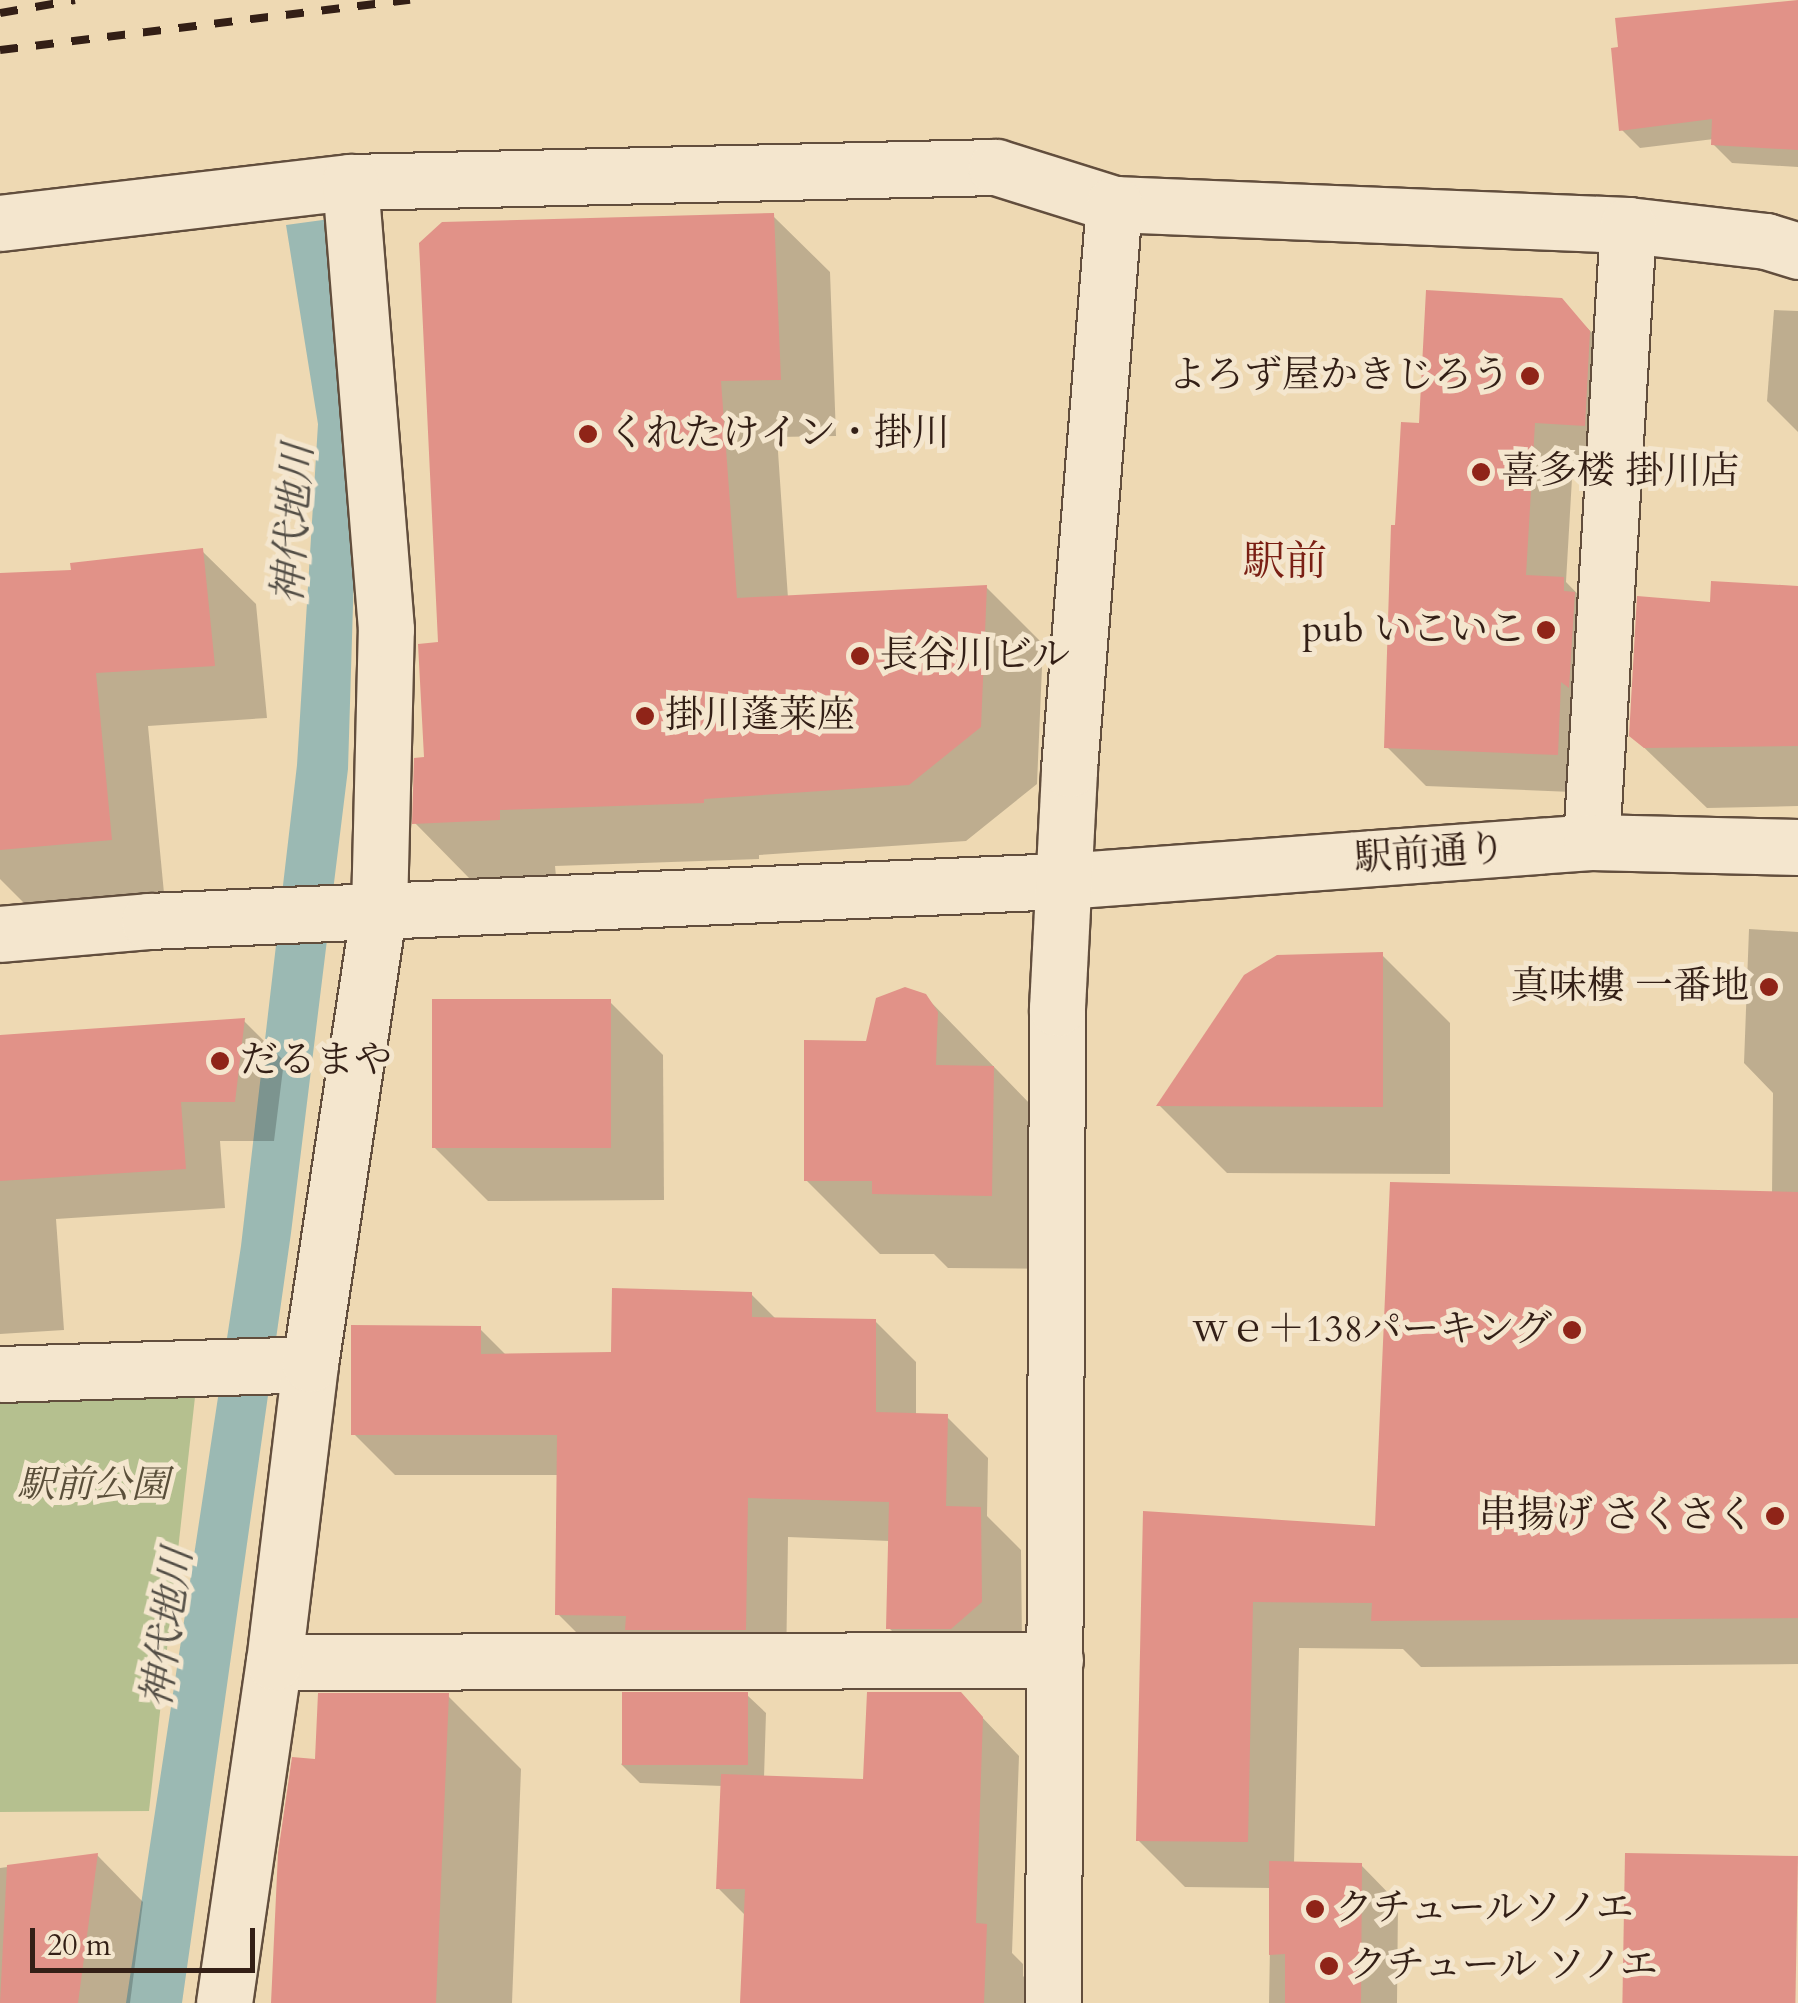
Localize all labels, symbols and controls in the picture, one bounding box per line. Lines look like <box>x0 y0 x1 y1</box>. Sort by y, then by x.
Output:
place label: よろず屋かきじろう <box>1168 353 1510 399</box>
marker: よろず屋かきじろう <box>1519 365 1541 387</box>
place label: くれたけイン・掛川 <box>608 411 950 457</box>
marker: くれたけイン・掛川 <box>577 423 599 445</box>
water label: 神代地川 <box>264 443 324 605</box>
place label: 喜多楼 掛川店 <box>1501 449 1739 495</box>
marker: 喜多楼 掛川店 <box>1470 461 1492 483</box>
district label: 駅前 <box>1243 537 1327 587</box>
place label: pub いこいこ <box>1302 607 1526 653</box>
marker: pub いこいこ <box>1535 619 1557 641</box>
place label: 長谷川ビル <box>880 633 1070 679</box>
marker: 長谷川ビル <box>849 645 871 667</box>
place label: 掛川蓬莱座 <box>665 693 855 739</box>
marker: 掛川蓬莱座 <box>634 705 656 727</box>
street label: 駅前通り <box>1353 826 1507 882</box>
place label: 真味樓 一番地 <box>1511 964 1749 1010</box>
marker: 真味樓 一番地 <box>1758 976 1780 998</box>
place label: だるまや <box>240 1038 392 1084</box>
marker: だるまや <box>209 1050 231 1072</box>
place label: ｗｅ＋138パーキング <box>1190 1307 1552 1353</box>
marker: ｗｅ＋138パーキング <box>1561 1319 1583 1341</box>
park label: 駅前公園 <box>17 1463 169 1509</box>
place label: 串揚げ さくさく <box>1479 1493 1755 1539</box>
marker: 串揚げ さくさく <box>1764 1505 1786 1527</box>
water label: 神代地川 <box>133 1545 203 1711</box>
place label: クチュールソノエ <box>1335 1886 1639 1932</box>
marker: クチュールソノエ <box>1304 1898 1326 1920</box>
scale bar <box>35 1908 260 1970</box>
text: 20 m <box>47 1925 111 1966</box>
place label: クチュール ソノエ <box>1349 1943 1663 1989</box>
marker: クチュール ソノエ <box>1318 1955 1340 1977</box>

